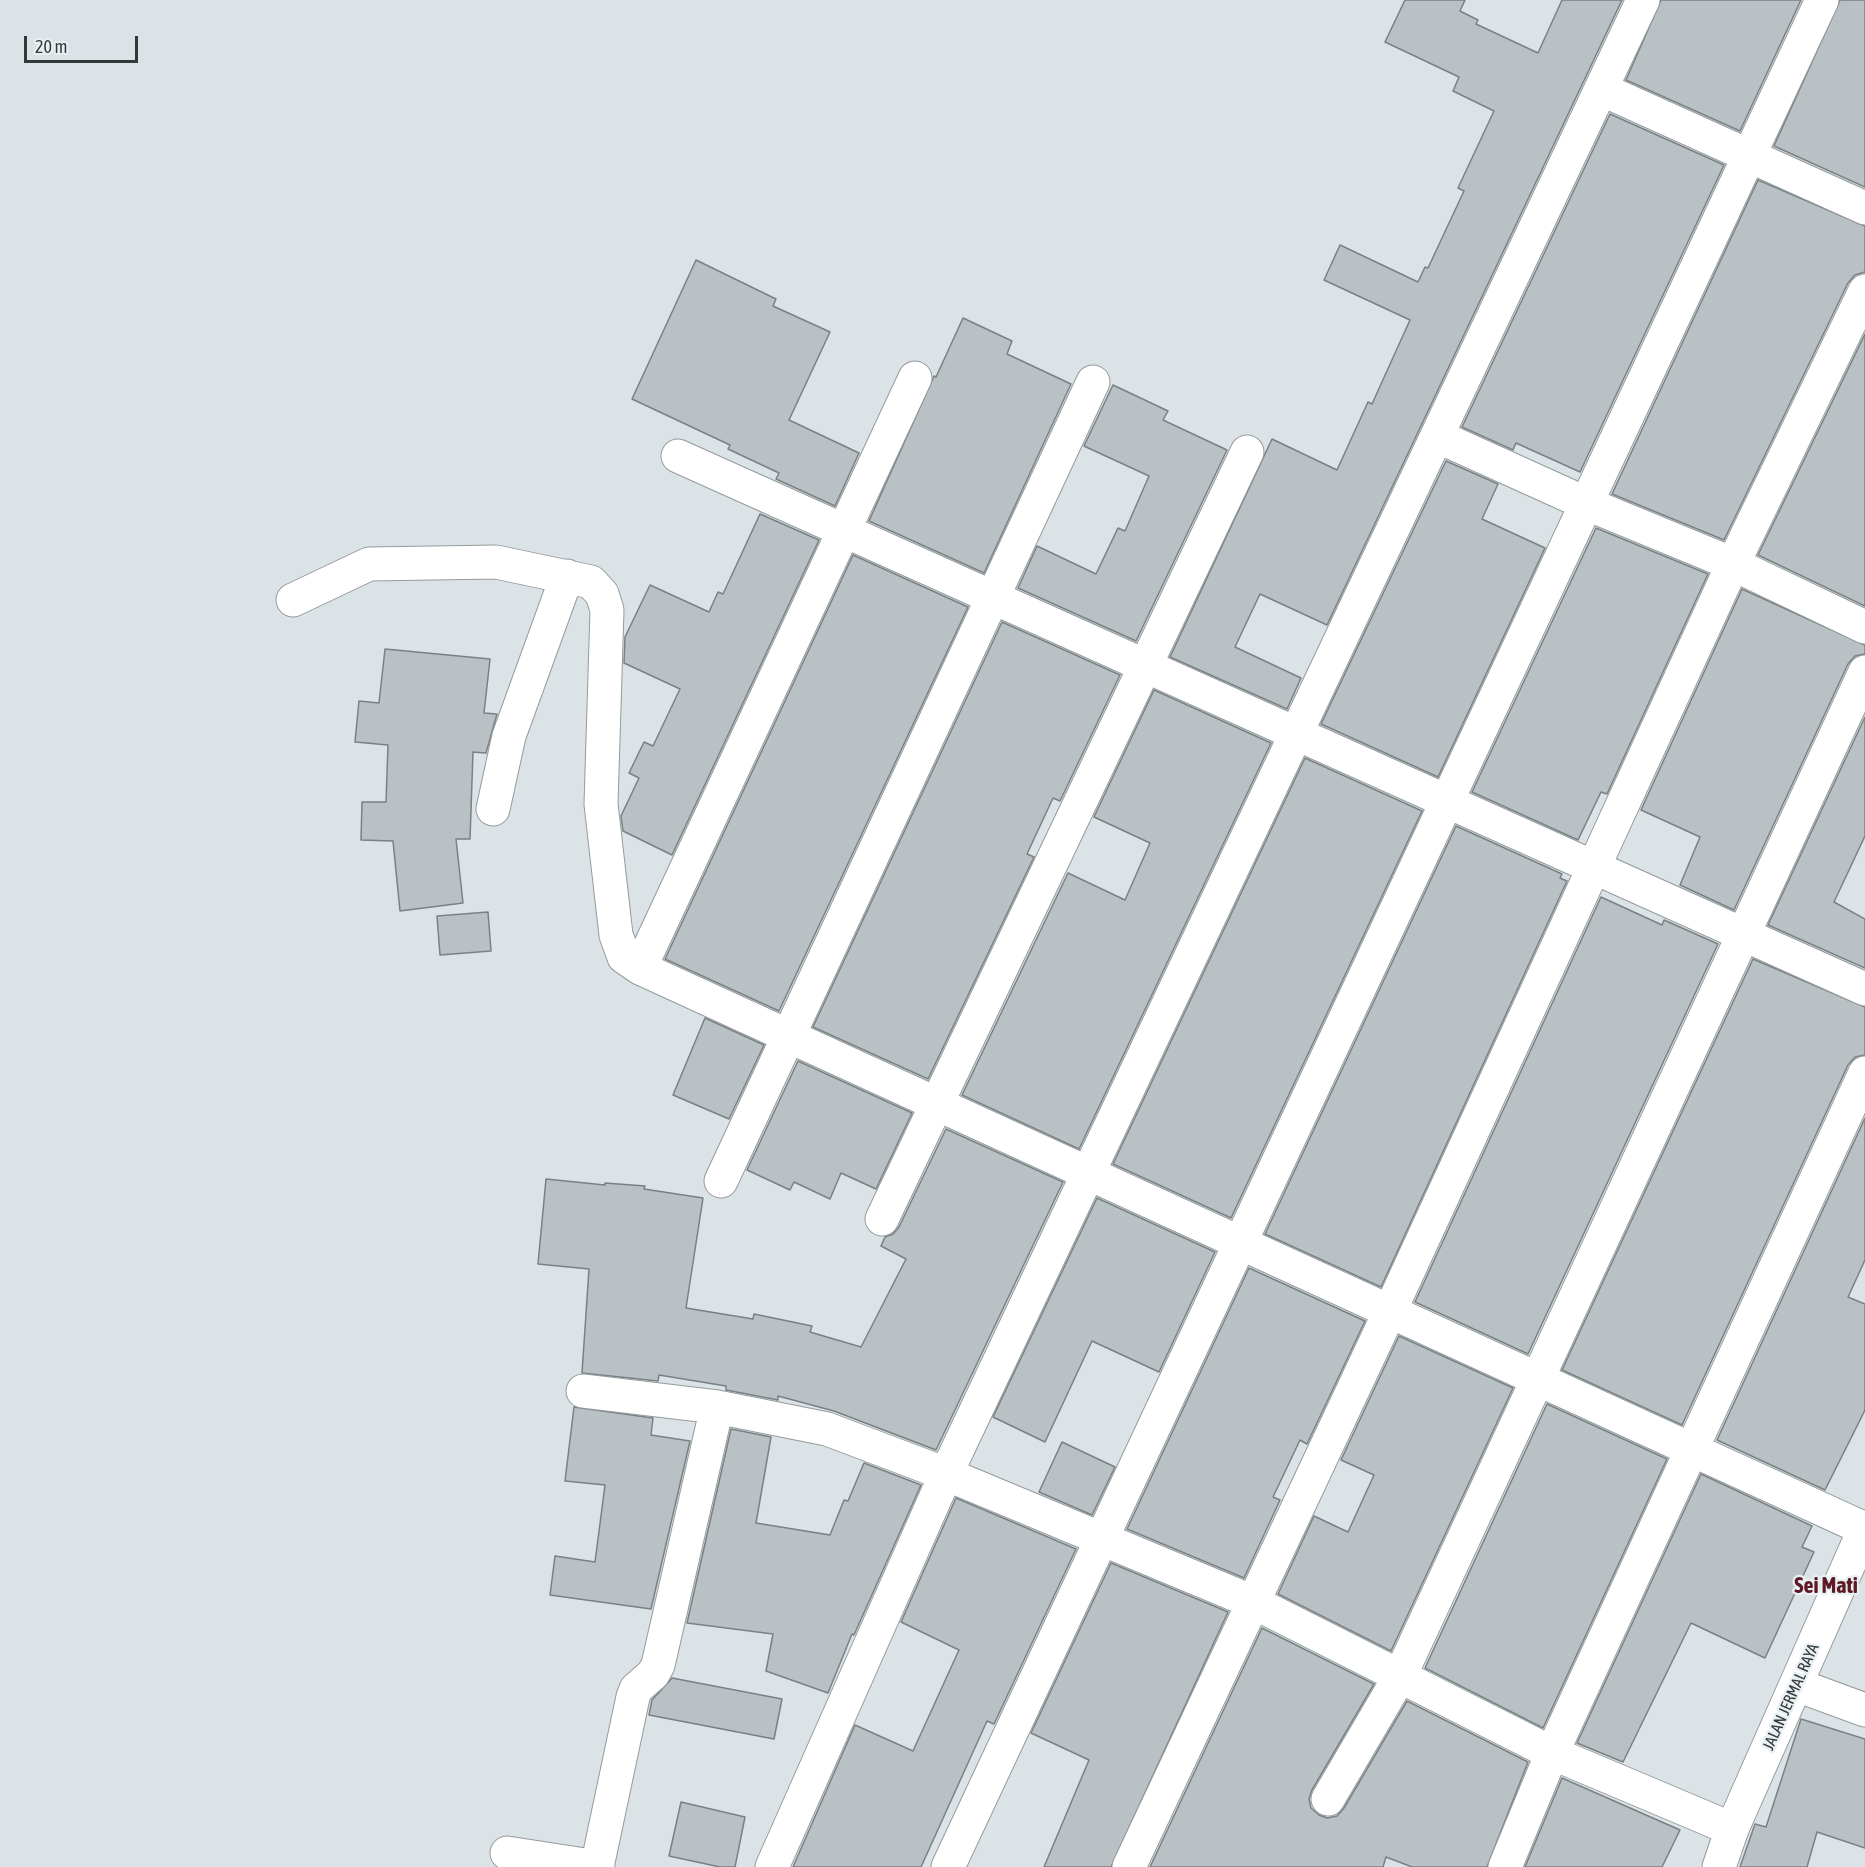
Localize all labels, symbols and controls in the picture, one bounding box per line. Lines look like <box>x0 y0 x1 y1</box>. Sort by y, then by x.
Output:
scale bar <box>27 24 141 62</box>
text: 20 m <box>35 36 67 57</box>
district label: Sei Mati <box>1794 1573 1858 1599</box>
street label: JALAN JERMAL RAYA <box>1759 1641 1823 1753</box>

